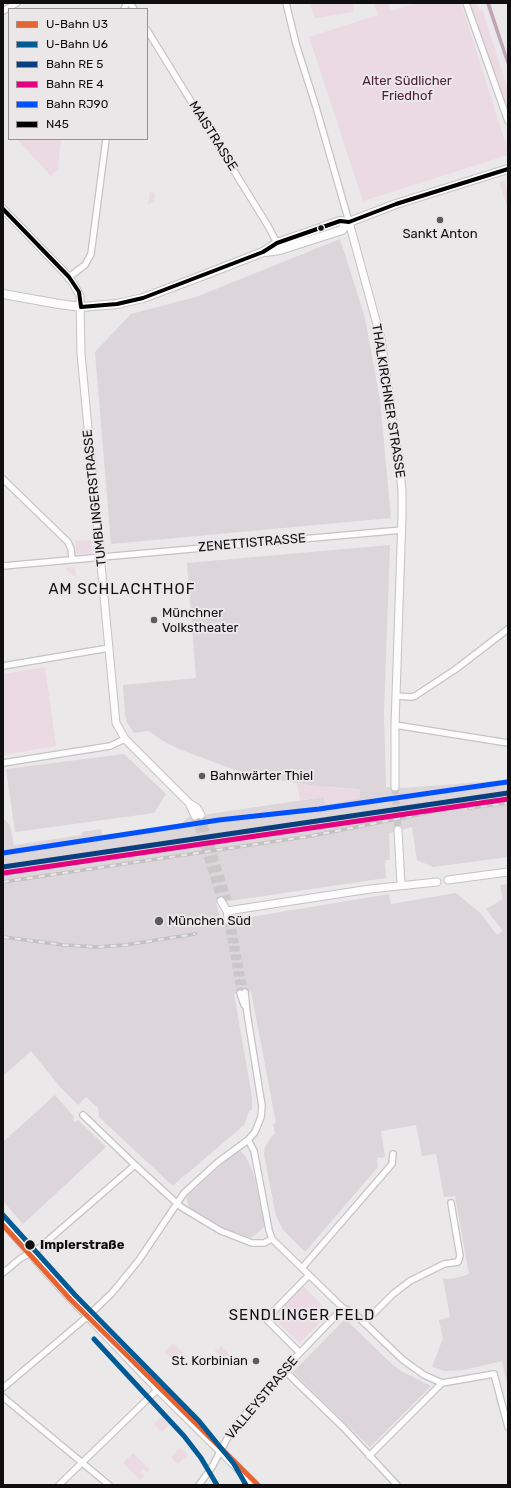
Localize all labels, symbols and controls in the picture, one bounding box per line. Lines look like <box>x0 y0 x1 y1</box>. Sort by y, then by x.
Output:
legend <box>8 8 148 140</box>
text: U-Bahn U3 <box>46 17 108 31</box>
text: U-Bahn U6 <box>46 37 108 51</box>
text: Bahn RE 5 <box>46 57 103 71</box>
park label: Alter Südlicher Friedhof <box>362 73 452 104</box>
text: Bahn RE 4 <box>46 77 104 91</box>
text: Bahn RJ90 <box>46 97 108 111</box>
street label: MAISTRASSE <box>185 98 241 174</box>
text: N45 <box>46 117 69 131</box>
marker: Sankt Anton <box>435 215 445 225</box>
unlabelled marker <box>316 223 326 233</box>
place label: Sankt Anton <box>402 226 478 242</box>
street label: THALKIRCHNER STRASSE <box>368 323 408 479</box>
street label: TUMBLINGERSTRASSE <box>80 429 110 567</box>
street label: ZENETTISTRASSE <box>198 531 306 555</box>
district label: AM SCHLACHTHOF <box>49 581 195 599</box>
place label: Münchner Volkstheater <box>162 605 238 636</box>
marker: Münchner Volkstheater <box>149 615 159 625</box>
place label: Bahnwärter Thiel <box>210 768 313 784</box>
marker: Bahnwärter Thiel <box>197 771 207 781</box>
place label: München Süd <box>168 913 251 929</box>
marker: München Süd <box>153 915 165 927</box>
place label: Implerstraße <box>40 1237 124 1253</box>
marker: Implerstraße <box>23 1238 37 1252</box>
district label: SENDLINGER FELD <box>229 1307 375 1325</box>
place label: St. Korbinian <box>172 1353 248 1369</box>
street label: VALLEYSTRASSE <box>223 1353 301 1443</box>
marker: St. Korbinian <box>251 1356 261 1366</box>

